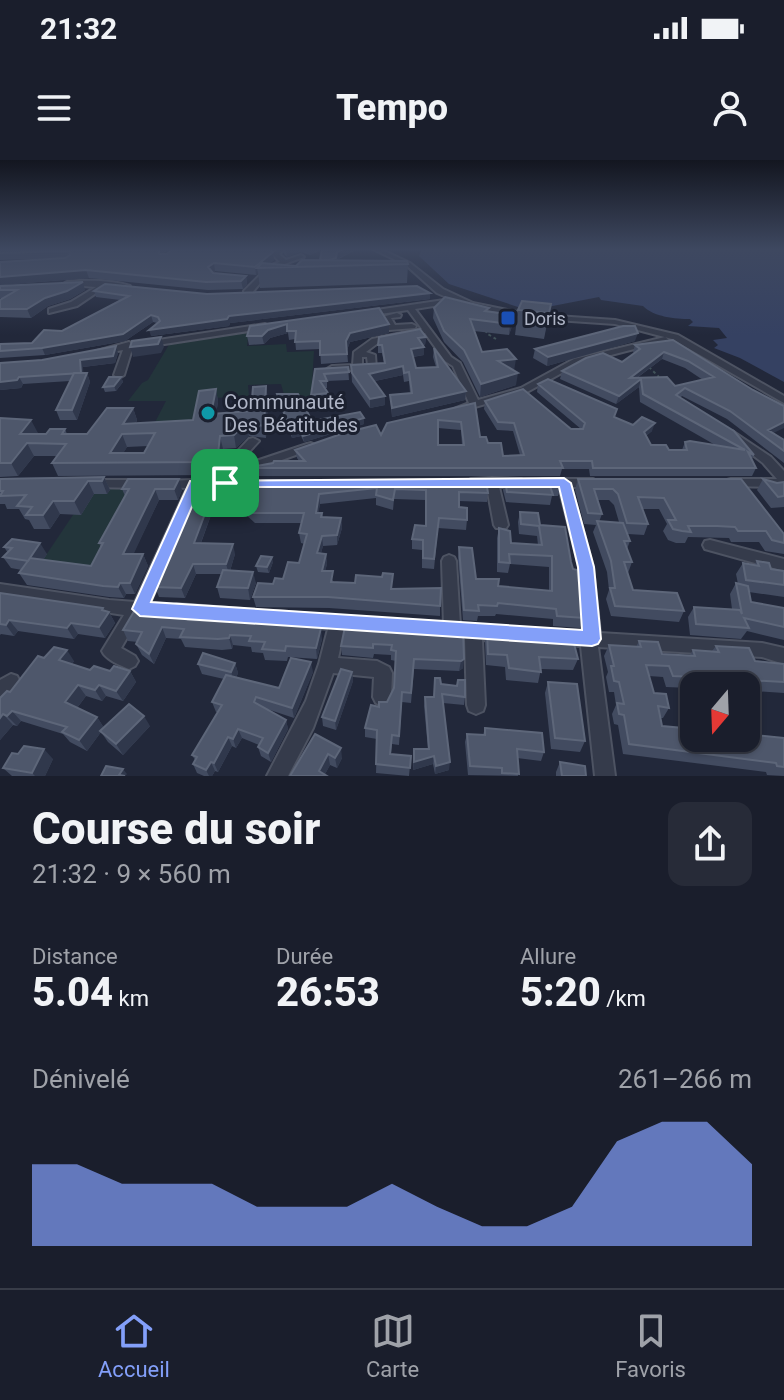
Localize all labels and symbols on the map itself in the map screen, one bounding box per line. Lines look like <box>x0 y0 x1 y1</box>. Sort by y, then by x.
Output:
place label: Doris <box>524 308 566 329</box>
marker: Doris <box>499 309 517 327</box>
place label: Communauté Des Béatitudes <box>224 390 358 437</box>
marker: Communauté Des Béatitudes <box>199 404 217 422</box>
pin <box>191 449 259 517</box>
north arrow <box>680 672 760 752</box>

